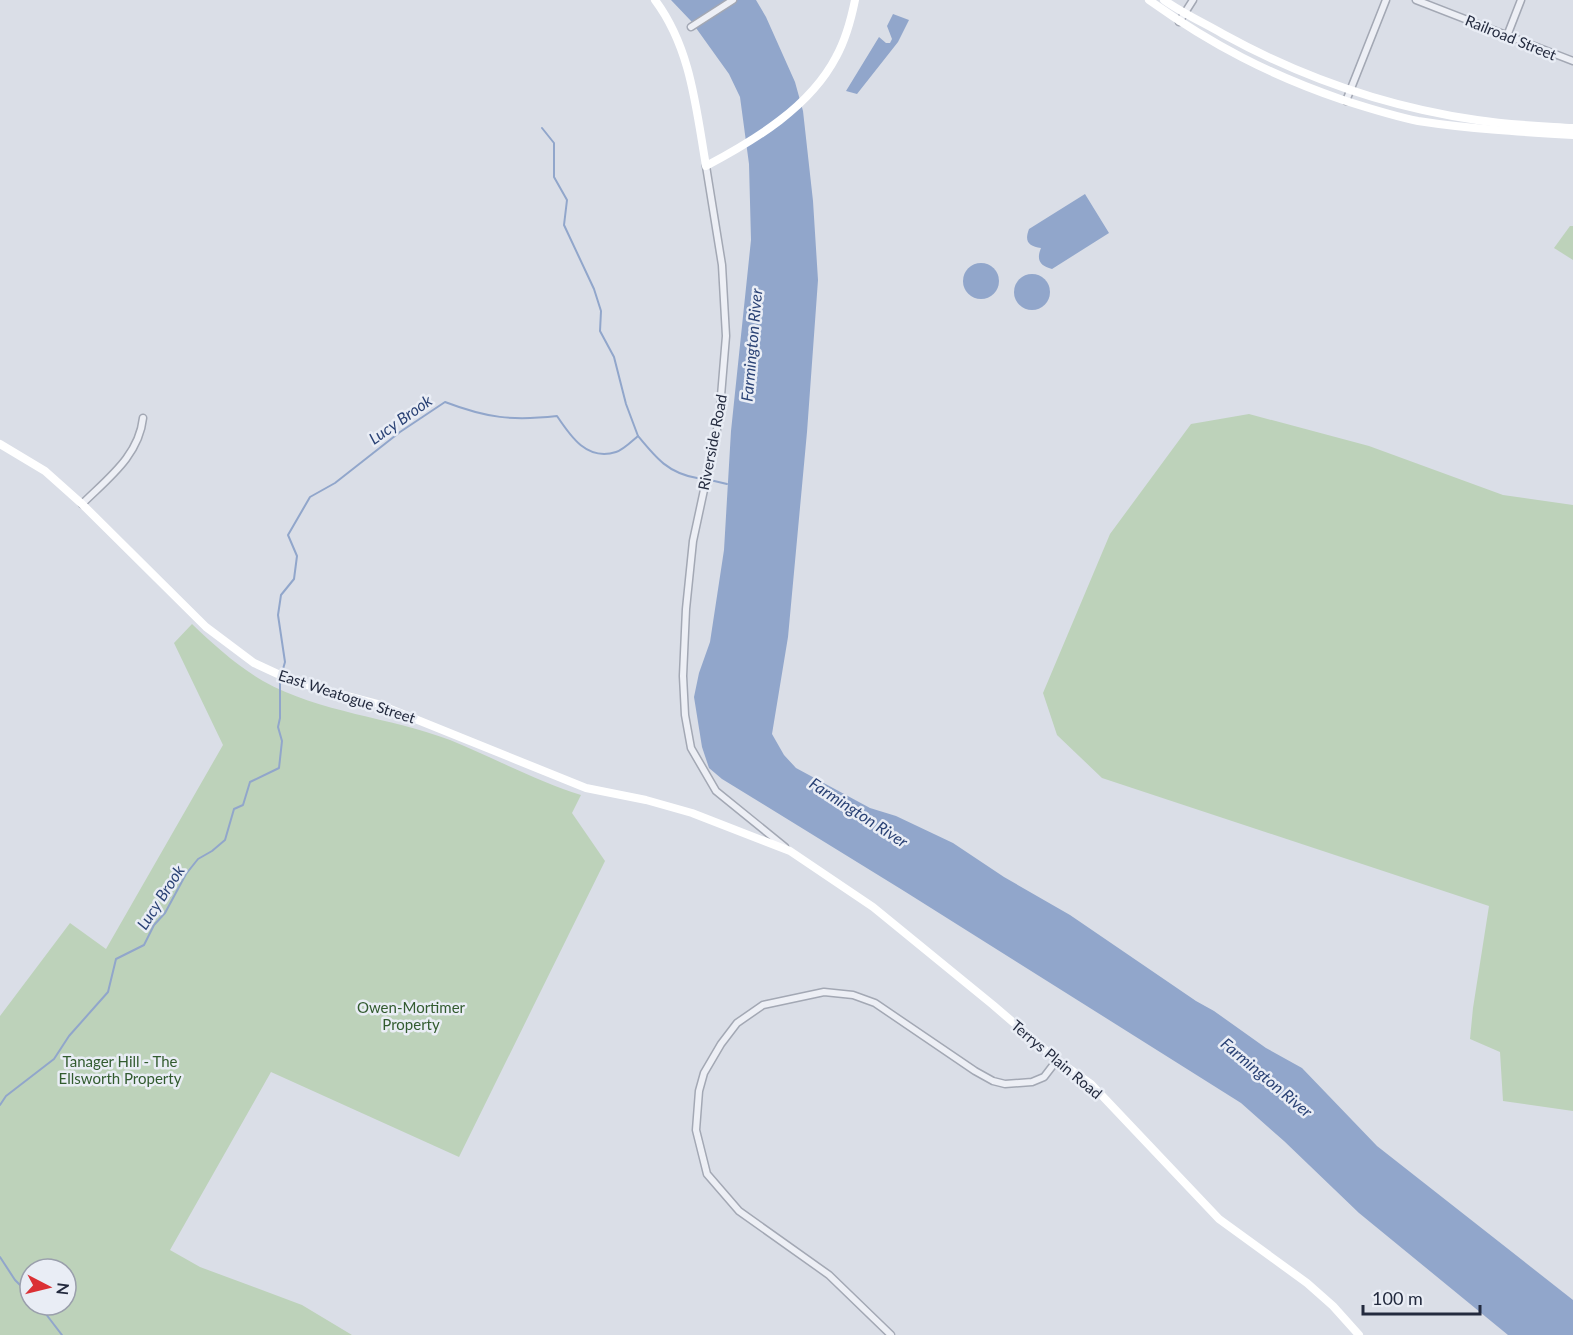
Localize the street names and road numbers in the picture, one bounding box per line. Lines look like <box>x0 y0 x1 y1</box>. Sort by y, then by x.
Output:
street label: Railroad Street <box>1463 11 1560 64</box>
street label: Riverside Road <box>694 393 730 491</box>
street label: East Weatogue Street <box>276 665 418 727</box>
street label: Terrys Plain Road <box>1008 1016 1106 1102</box>

